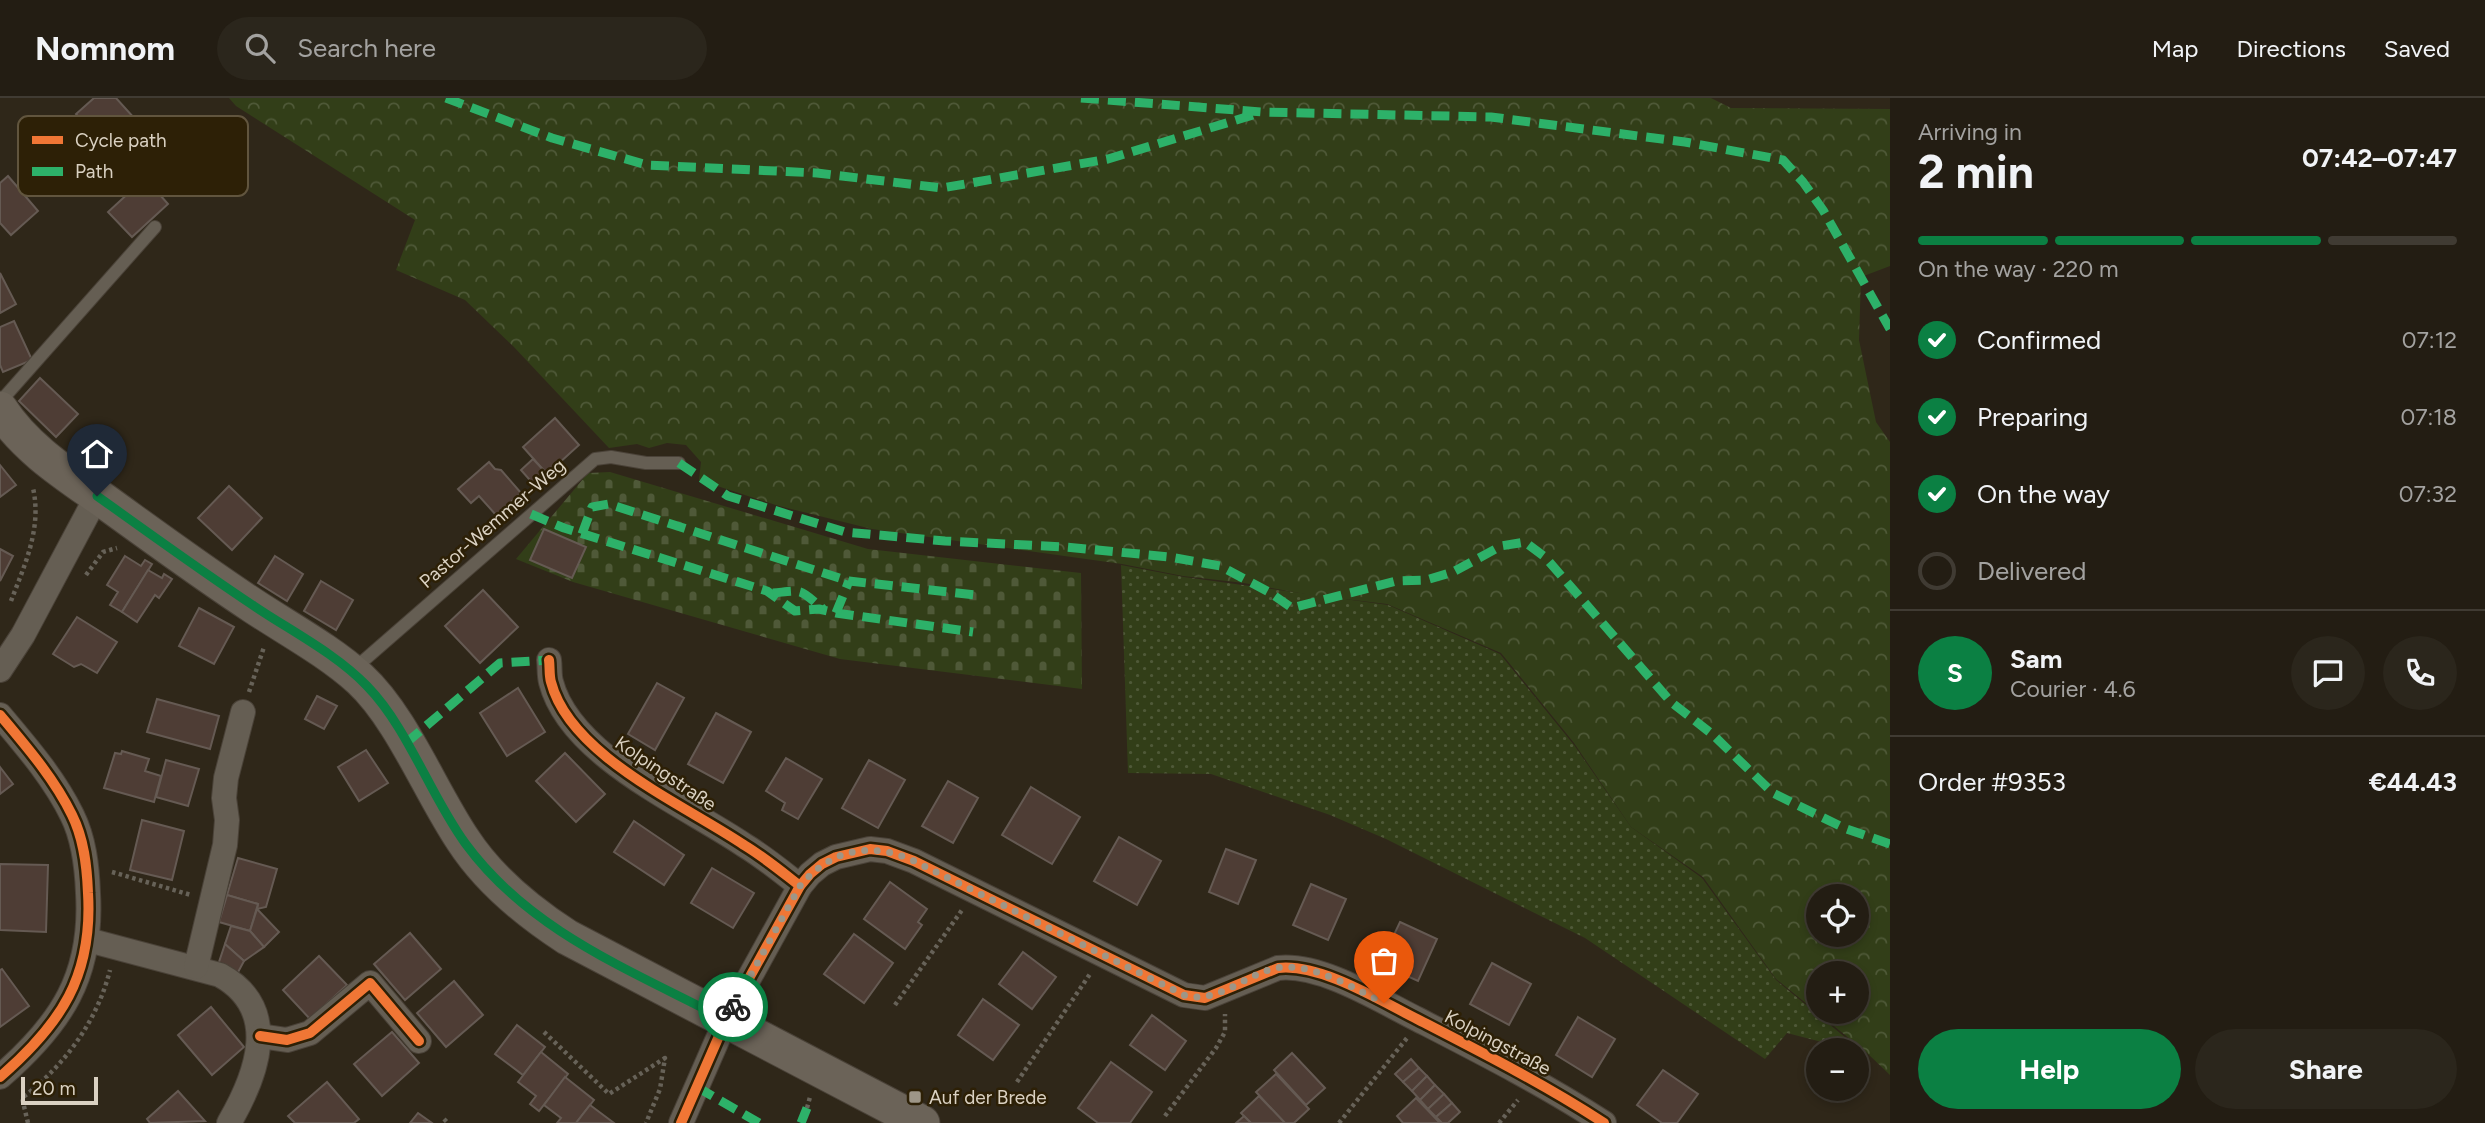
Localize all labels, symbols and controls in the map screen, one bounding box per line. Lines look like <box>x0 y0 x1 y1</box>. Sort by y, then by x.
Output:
search box <box>217 17 707 80</box>
text: Nomnom <box>35 29 175 68</box>
icon: search <box>241 29 279 67</box>
text: Search here <box>297 32 436 64</box>
text: Map <box>2152 34 2198 63</box>
text: Directions <box>2236 34 2346 63</box>
text: Saved <box>2384 34 2450 63</box>
legend <box>18 116 248 196</box>
text: Arriving in <box>1918 118 2022 146</box>
text: Cycle path <box>75 129 167 152</box>
text: 07:42–07:47 <box>2302 142 2457 174</box>
text: 2 min <box>1918 144 2034 200</box>
text: Path <box>75 160 113 183</box>
text: On the way · 220 m <box>1918 255 2118 283</box>
icon: check <box>1918 321 1956 359</box>
text: Confirmed <box>1977 324 2101 356</box>
text: 07:12 <box>2402 326 2457 354</box>
icon: check <box>1918 398 1956 436</box>
text: Preparing <box>1977 401 2088 433</box>
text: 07:18 <box>2400 403 2457 431</box>
pin <box>67 424 127 496</box>
icon: home <box>78 435 116 473</box>
street label: Pastor-Wemmer-Weg <box>415 454 570 593</box>
icon: check <box>1918 475 1956 513</box>
text: On the way <box>1977 478 2110 510</box>
text: 07:32 <box>2399 480 2457 508</box>
text: Delivered <box>1977 555 2086 587</box>
button: chat <box>2291 636 2365 710</box>
button: phone <box>2383 636 2457 710</box>
text: Sam <box>2010 643 2062 675</box>
text: S <box>1947 657 1963 689</box>
text: Courier · 4.6 <box>2010 675 2136 703</box>
street label: Kolpingstraße <box>611 731 721 816</box>
text: Order #9353 <box>1918 766 2066 798</box>
text: €44.43 <box>2369 766 2457 798</box>
map controls <box>1806 884 1869 1101</box>
button: locate <box>1806 884 1869 947</box>
pin <box>1354 931 1414 1003</box>
icon: bag <box>1365 942 1403 980</box>
button: + <box>1806 961 1869 1024</box>
courier <box>698 972 768 1042</box>
icon: bike <box>714 988 752 1026</box>
street label: Kolpingstraße <box>1441 1005 1555 1080</box>
button: Help <box>1918 1029 2181 1109</box>
button: Share <box>2195 1029 2457 1109</box>
button: − <box>1806 1038 1869 1101</box>
scale bar <box>21 1074 98 1106</box>
text: 20 m <box>32 1077 76 1100</box>
place label: Auf der Brede <box>929 1086 1047 1109</box>
marker: Auf der Brede <box>907 1089 923 1105</box>

